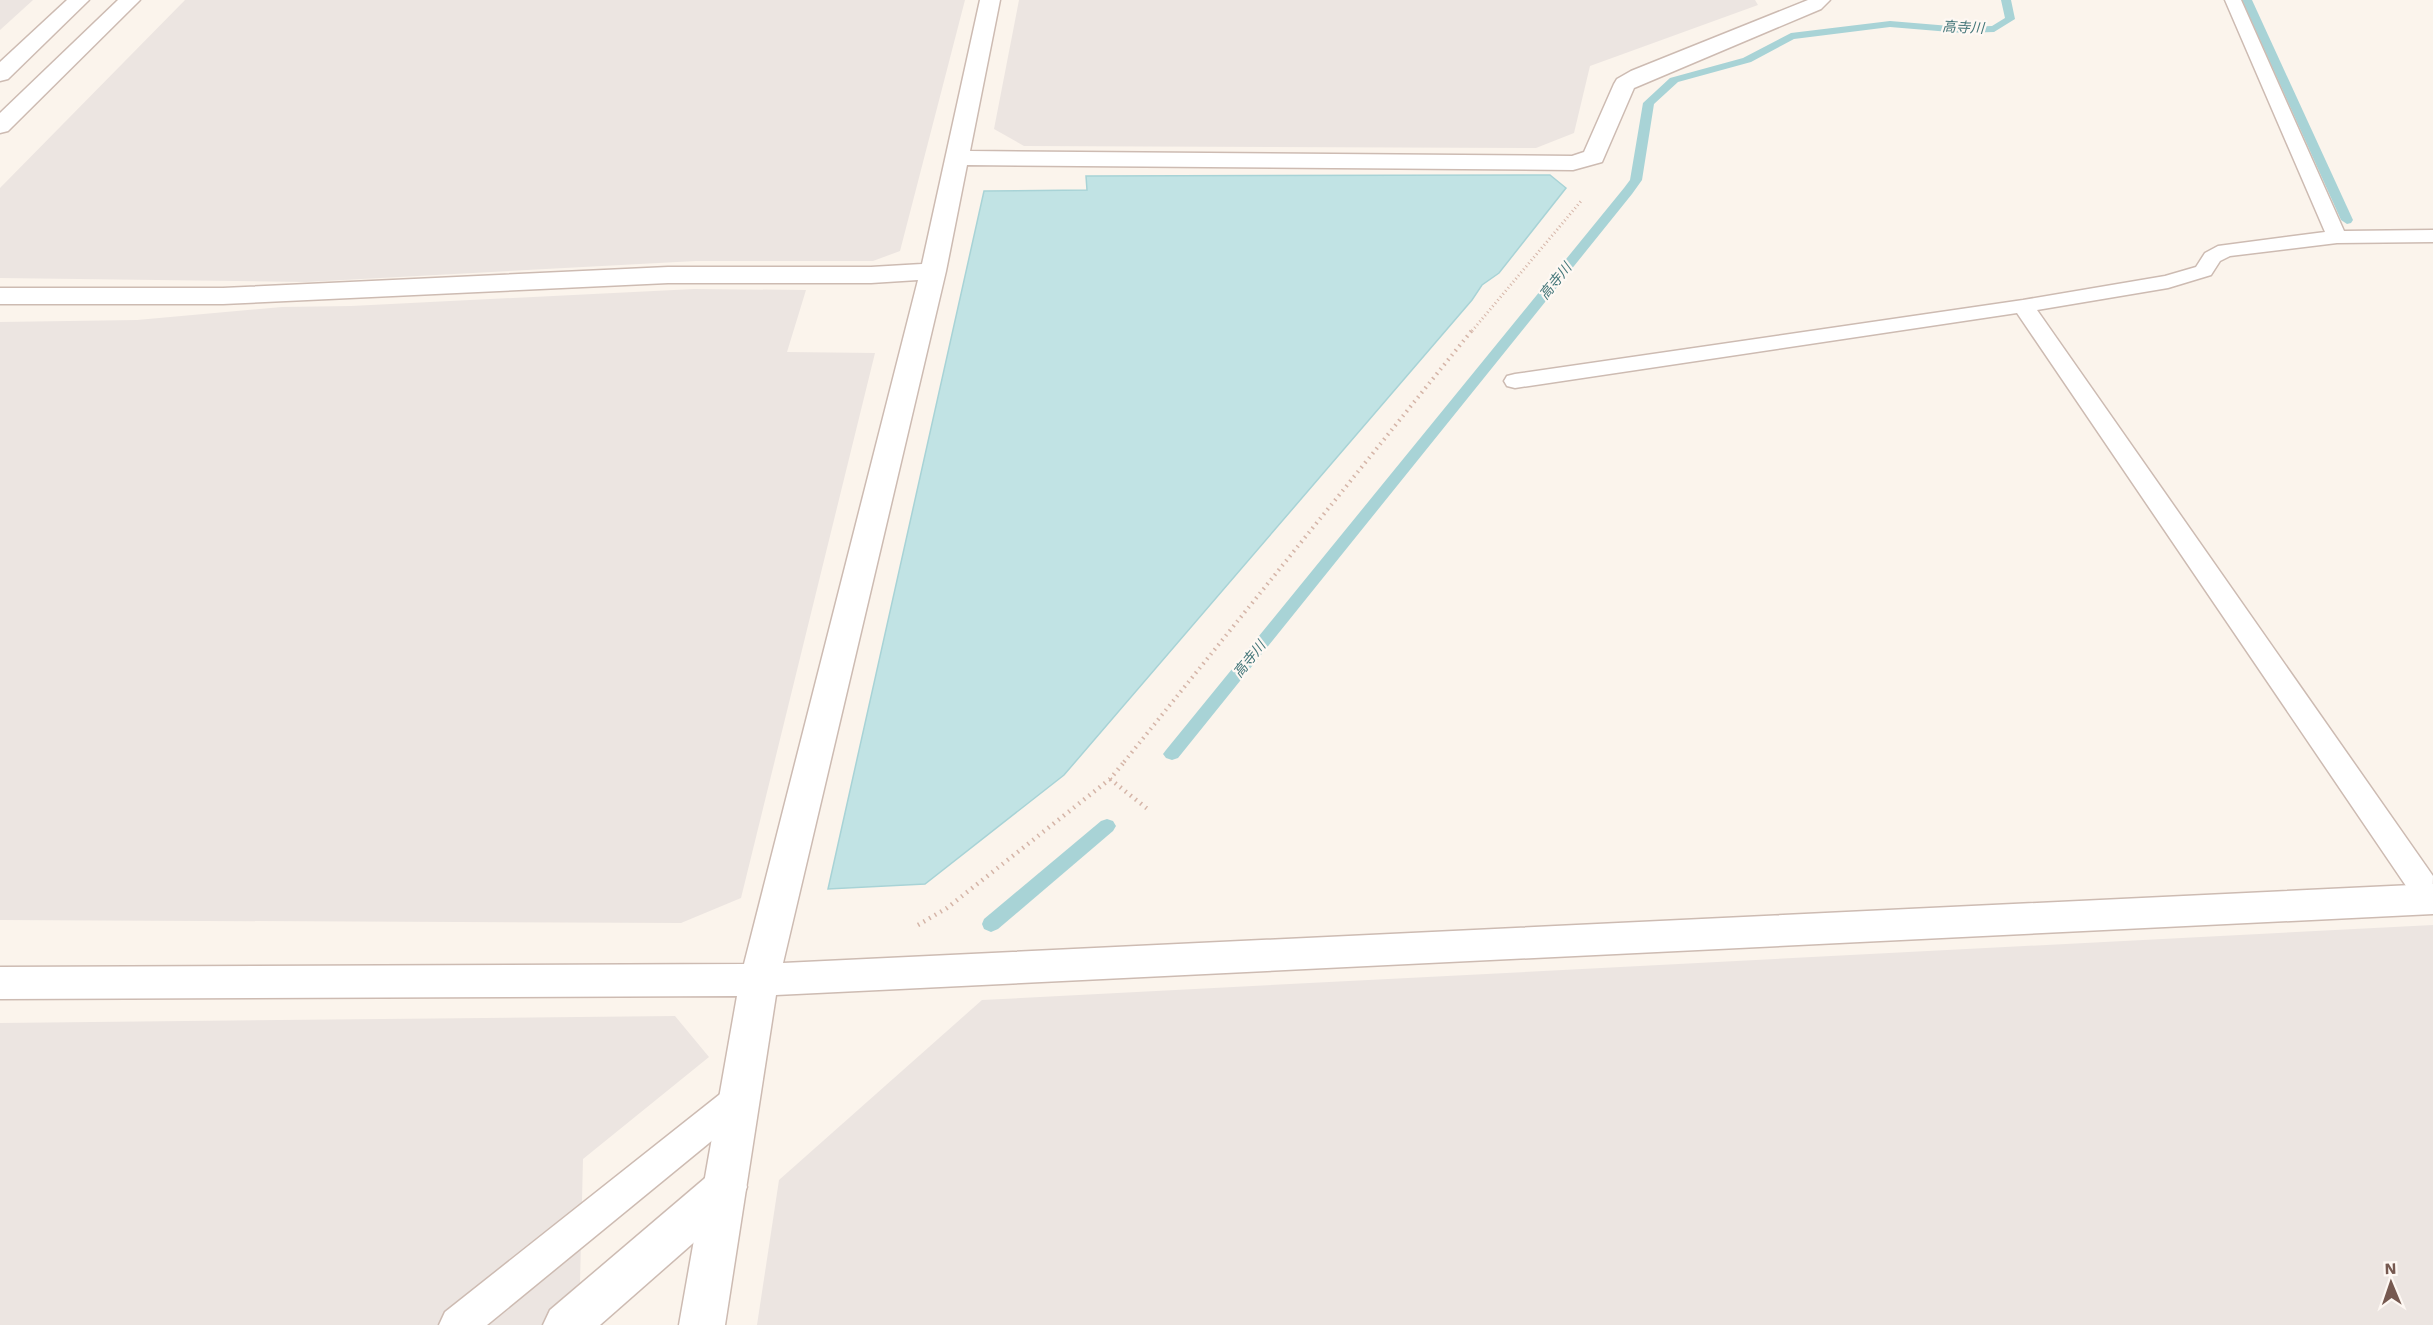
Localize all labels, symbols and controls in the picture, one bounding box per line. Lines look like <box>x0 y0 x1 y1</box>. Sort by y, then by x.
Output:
water label: 高寺川 <box>1942 18 1986 36</box>
water label: 高寺川 <box>1536 258 1576 302</box>
water label: 高寺川 <box>1230 636 1270 680</box>
north arrow <box>2361 1253 2421 1313</box>
text: N <box>2384 1259 2397 1278</box>

